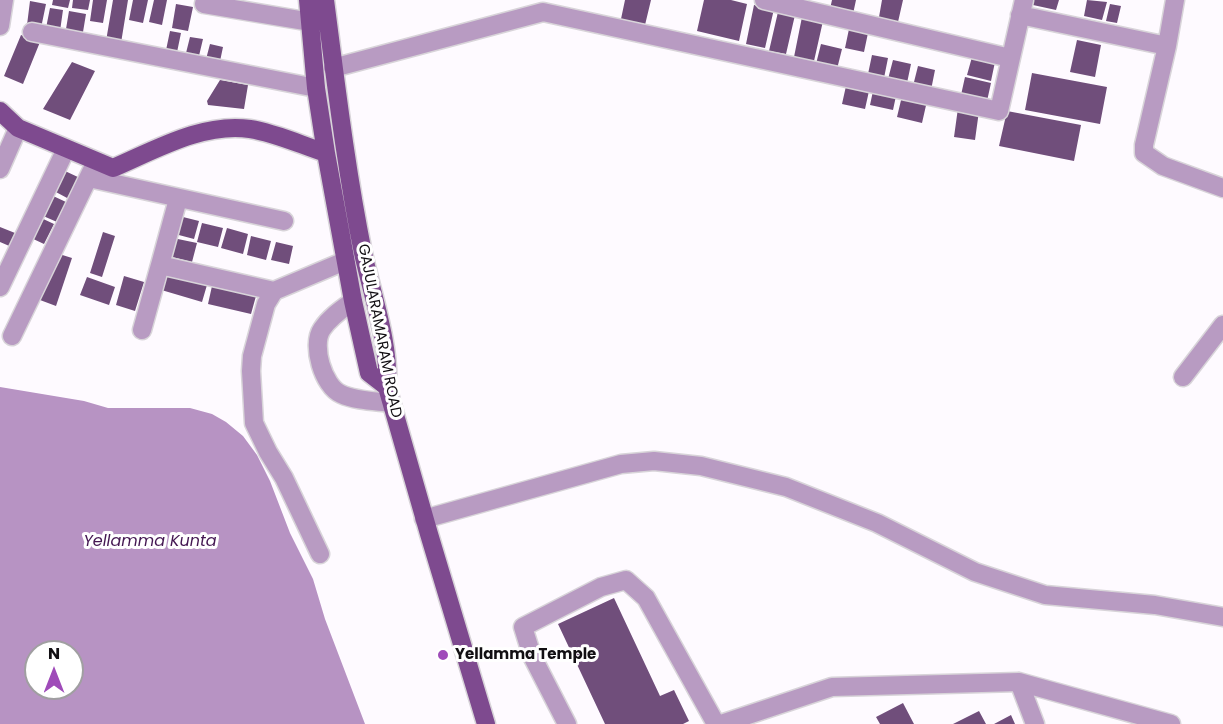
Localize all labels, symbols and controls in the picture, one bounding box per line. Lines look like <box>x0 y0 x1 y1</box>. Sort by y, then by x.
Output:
street label: GAJULARAMARAM ROAD <box>353 243 405 419</box>
water label: Yellamma Kunta <box>83 532 217 552</box>
north arrow <box>24 640 84 700</box>
text: N <box>48 642 60 665</box>
place label: Yellamma Temple <box>455 646 596 664</box>
marker: Yellamma Temple <box>436 648 450 662</box>

